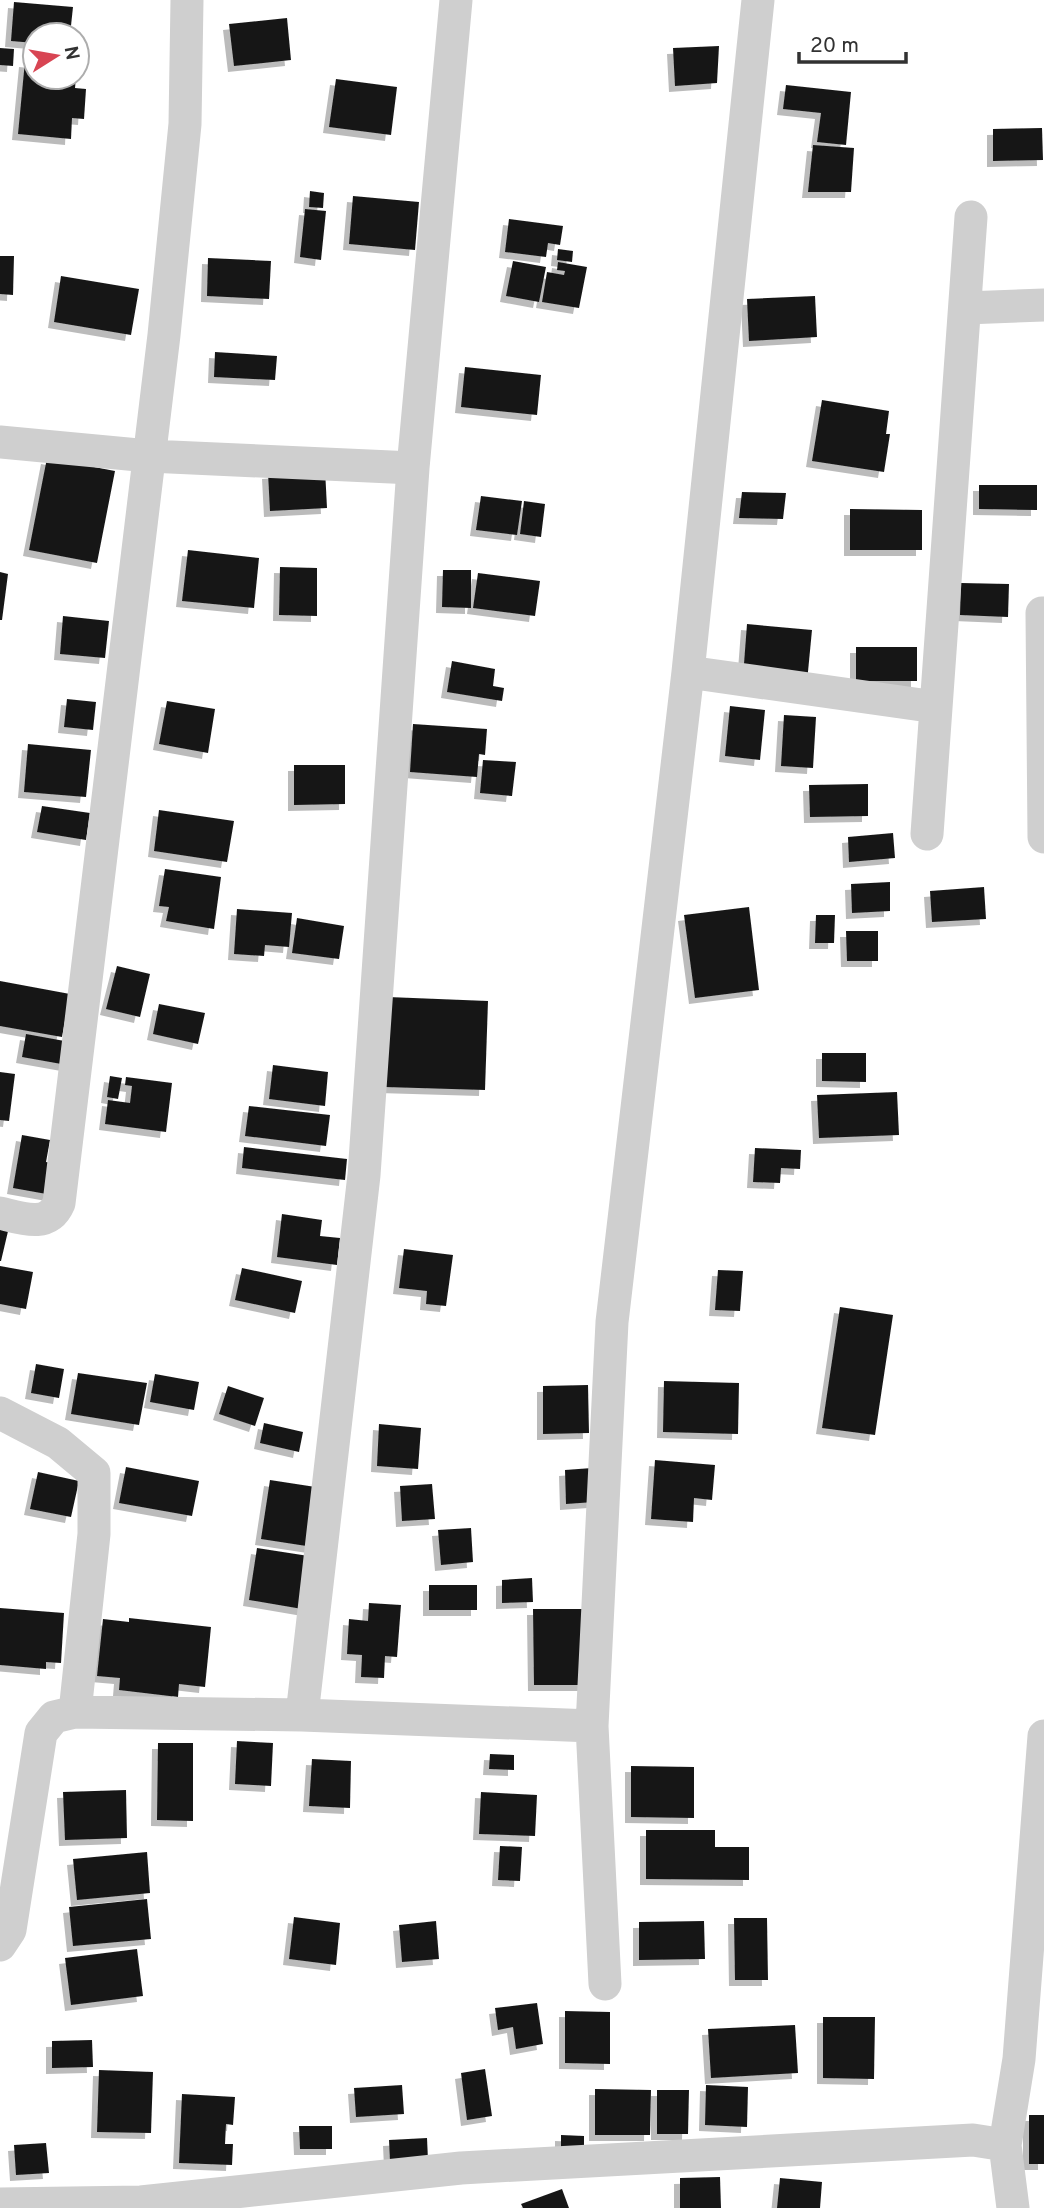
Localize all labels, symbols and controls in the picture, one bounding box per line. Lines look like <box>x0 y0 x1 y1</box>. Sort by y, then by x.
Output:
north arrow <box>21 21 91 91</box>
scale bar <box>799 21 906 65</box>
text: 20 m <box>810 33 859 60</box>
text: N <box>58 44 84 62</box>

